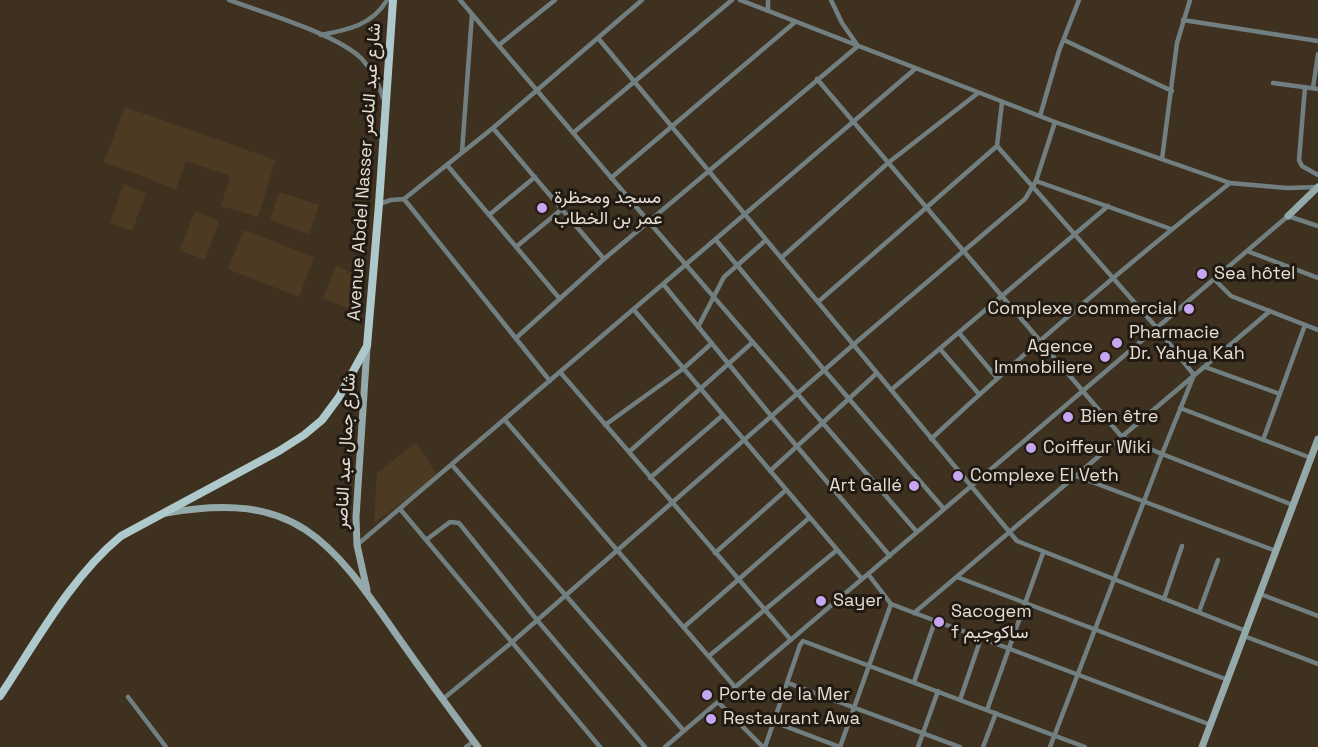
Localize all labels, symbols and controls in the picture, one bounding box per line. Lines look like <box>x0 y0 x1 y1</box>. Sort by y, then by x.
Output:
street label: Avenue Abdel Nasser شارع عبد الناصر <box>344 22 386 322</box>
place label: مسجد ومحظرة عمر بن الخطاب <box>554 187 662 230</box>
marker: مسجد ومحظرة عمر بن الخطاب <box>535 201 549 215</box>
place label: Sea hôtel <box>1214 263 1295 285</box>
marker: Sea hôtel <box>1195 267 1209 281</box>
place label: Complexe commercial <box>988 298 1177 320</box>
marker: Complexe commercial <box>1182 302 1196 316</box>
place label: Pharmacie Dr. Yahya Kah <box>1129 322 1245 364</box>
place label: Agence Immobiliere <box>994 336 1093 378</box>
marker: Pharmacie Dr. Yahya Kah <box>1110 336 1124 350</box>
marker: Agence Immobiliere <box>1098 350 1112 364</box>
street label: شارع جمال عبد الناصر <box>331 373 361 529</box>
place label: Bien être <box>1080 406 1158 428</box>
marker: Bien être <box>1061 410 1075 424</box>
place label: Coiffeur Wiki <box>1043 437 1151 459</box>
marker: Coiffeur Wiki <box>1024 441 1038 455</box>
place label: Complexe El Veth <box>970 465 1119 487</box>
marker: Complexe El Veth <box>951 469 965 483</box>
place label: Art Gallé <box>829 475 902 497</box>
marker: Art Gallé <box>907 479 921 493</box>
place label: Sayer <box>833 590 883 612</box>
marker: Sayer <box>814 594 828 608</box>
place label: Sacogem f ساكوجيم <box>951 601 1032 644</box>
marker: Sacogem f ساكوجيم <box>932 615 946 629</box>
place label: Porte de la Mer <box>719 684 850 706</box>
marker: Porte de la Mer <box>700 688 714 702</box>
place label: Restaurant Awa <box>723 708 860 730</box>
marker: Restaurant Awa <box>704 712 718 726</box>

